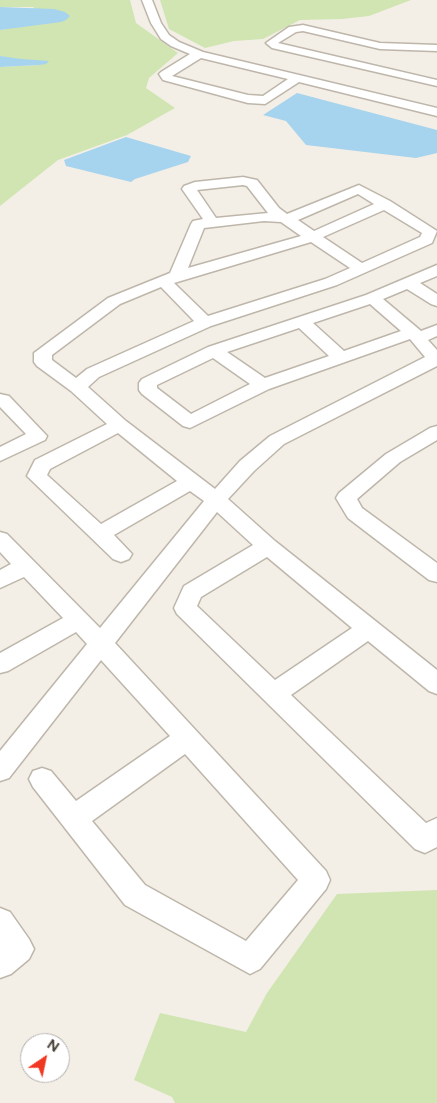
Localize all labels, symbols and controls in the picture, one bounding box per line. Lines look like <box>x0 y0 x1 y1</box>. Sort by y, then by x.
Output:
north arrow <box>20 1033 70 1083</box>
text: N <box>44 1036 62 1056</box>

